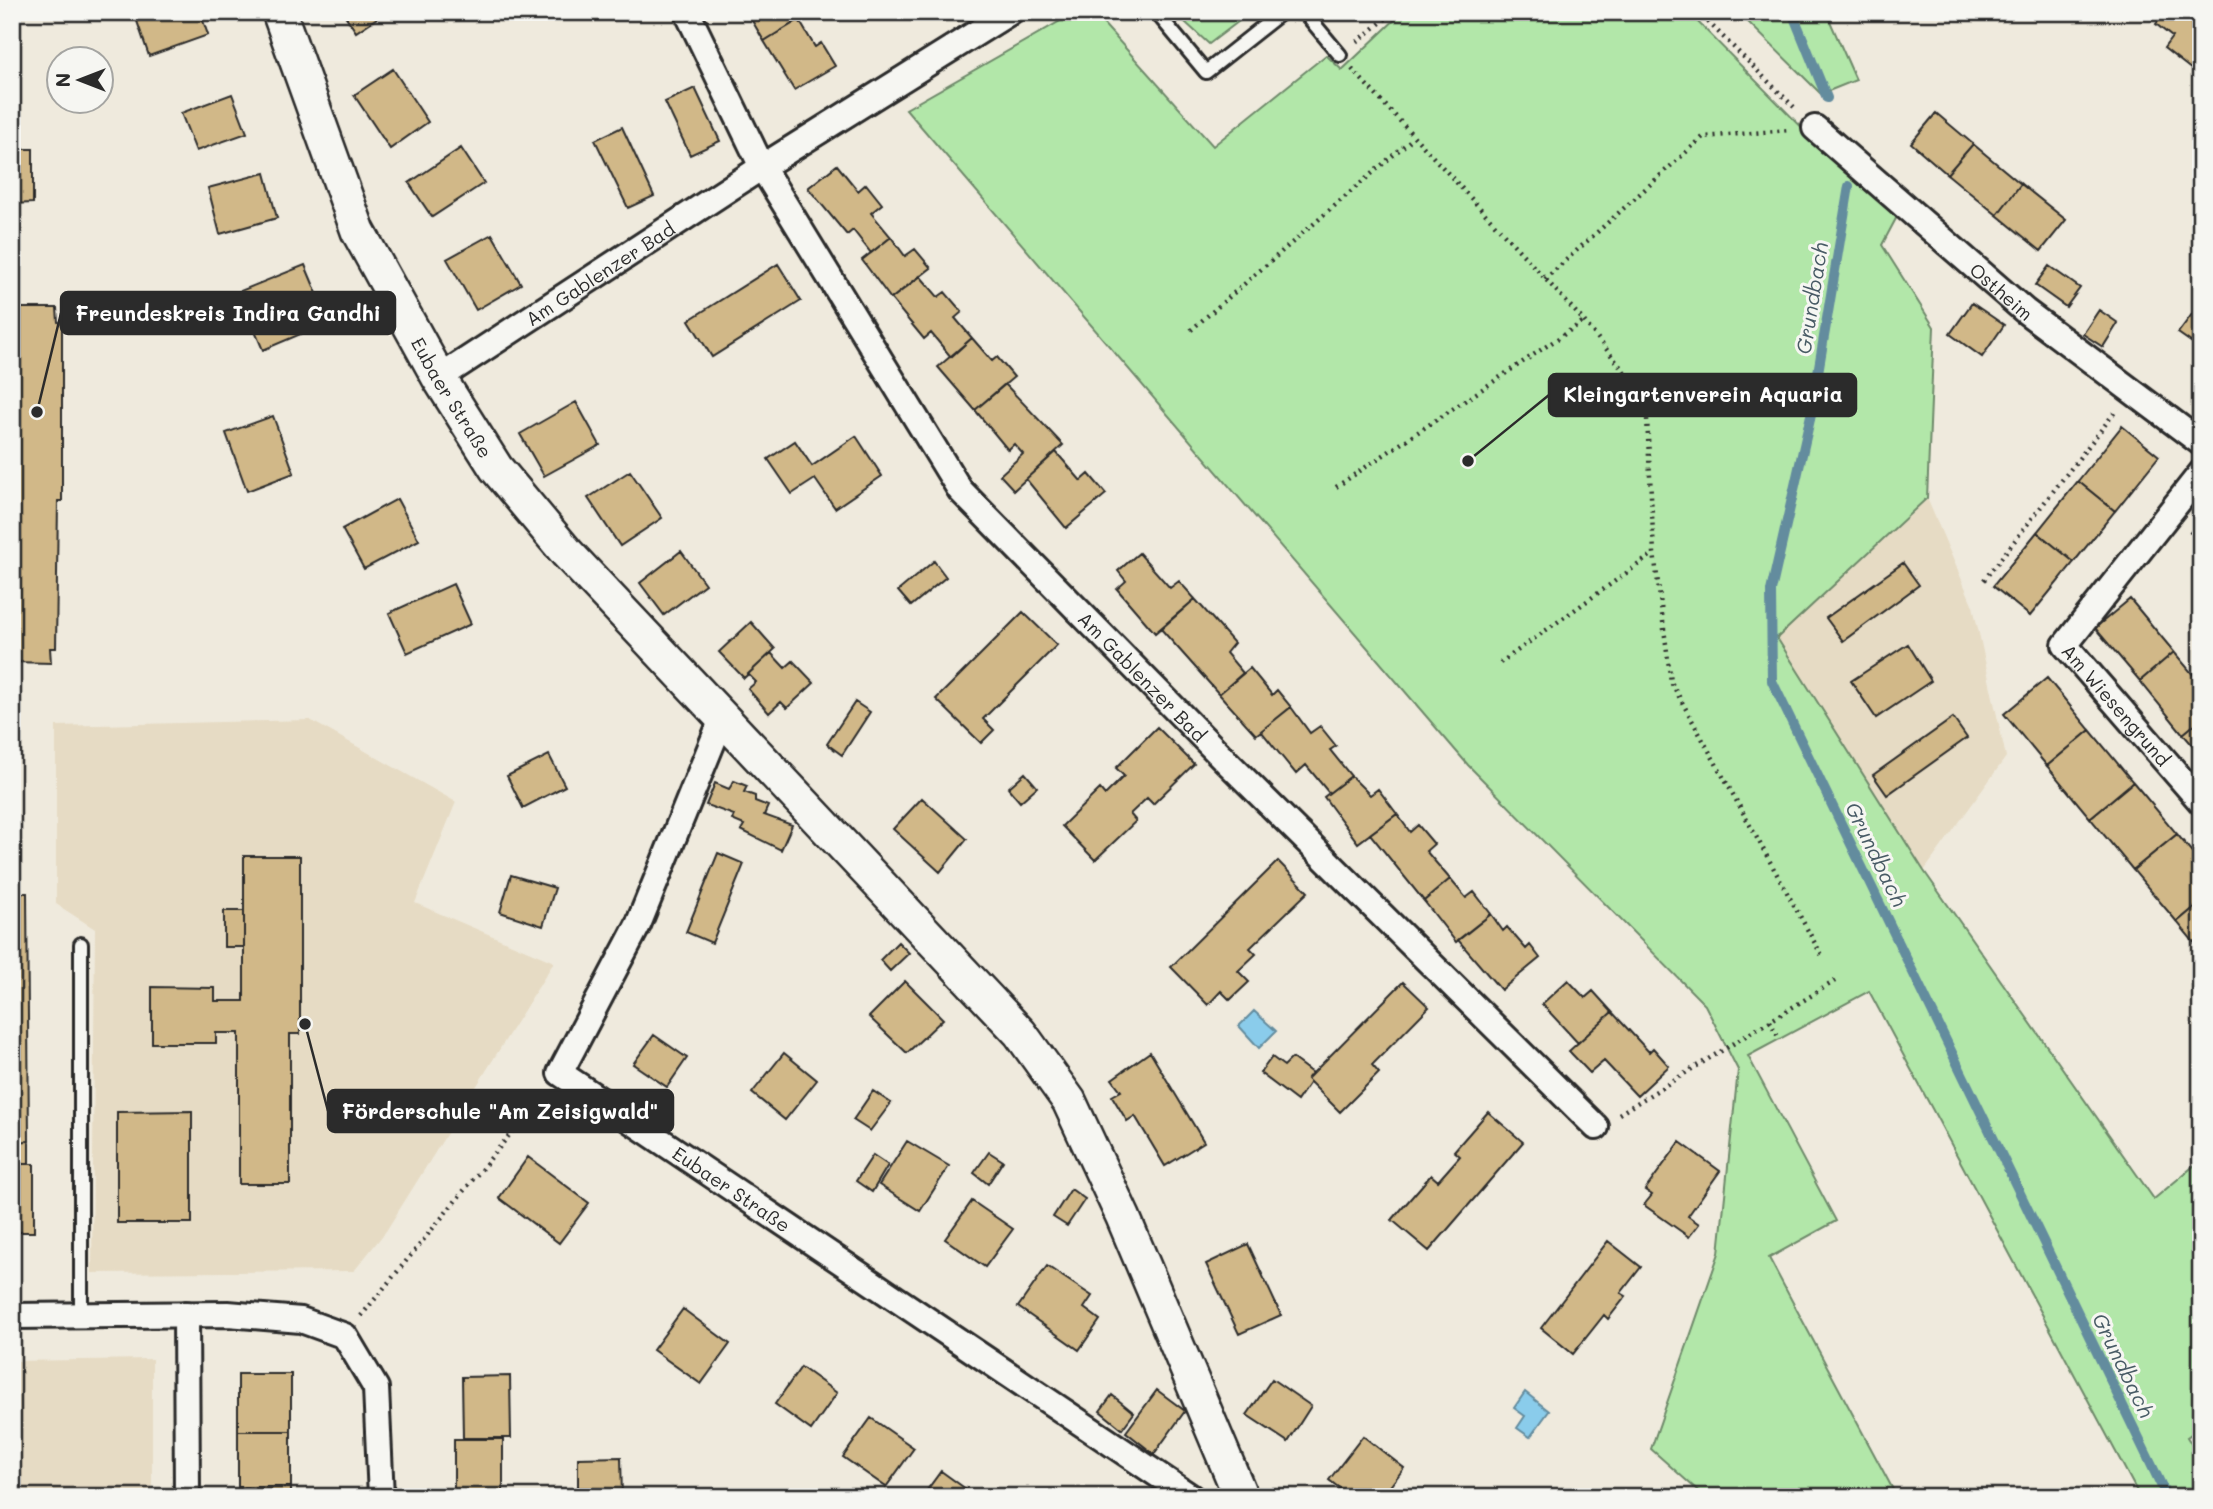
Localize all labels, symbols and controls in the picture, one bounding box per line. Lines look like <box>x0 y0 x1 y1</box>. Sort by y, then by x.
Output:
north arrow <box>46 46 116 116</box>
text: N <box>50 73 75 87</box>
street label: Am Gablenzer Bad <box>520 215 679 331</box>
water label: Grundbach <box>1789 240 1833 356</box>
street label: Ostheim <box>1965 256 2039 325</box>
callout: Freundeskreis Indira Gandhi <box>61 292 395 334</box>
text: Freundeskreis Indira Gandhi <box>75 299 381 326</box>
street label: Eubaer Straße <box>406 332 499 462</box>
callout: Kleingartenverein Aquaria <box>1549 374 1856 416</box>
text: Kleingartenverein Aquaria <box>1563 380 1843 407</box>
street label: Am Gablenzer Bad <box>1073 606 1212 747</box>
street label: Am Wiesengrund <box>2057 638 2176 771</box>
water label: Grundbach <box>1840 797 1914 911</box>
callout: Förderschule "Am Zeisigwald" <box>328 1090 673 1132</box>
text: Förderschule "Am Zeisigwald" <box>341 1097 659 1124</box>
street label: Eubaer Straße <box>668 1140 796 1237</box>
water label: Grundbach <box>2087 1308 2161 1422</box>

